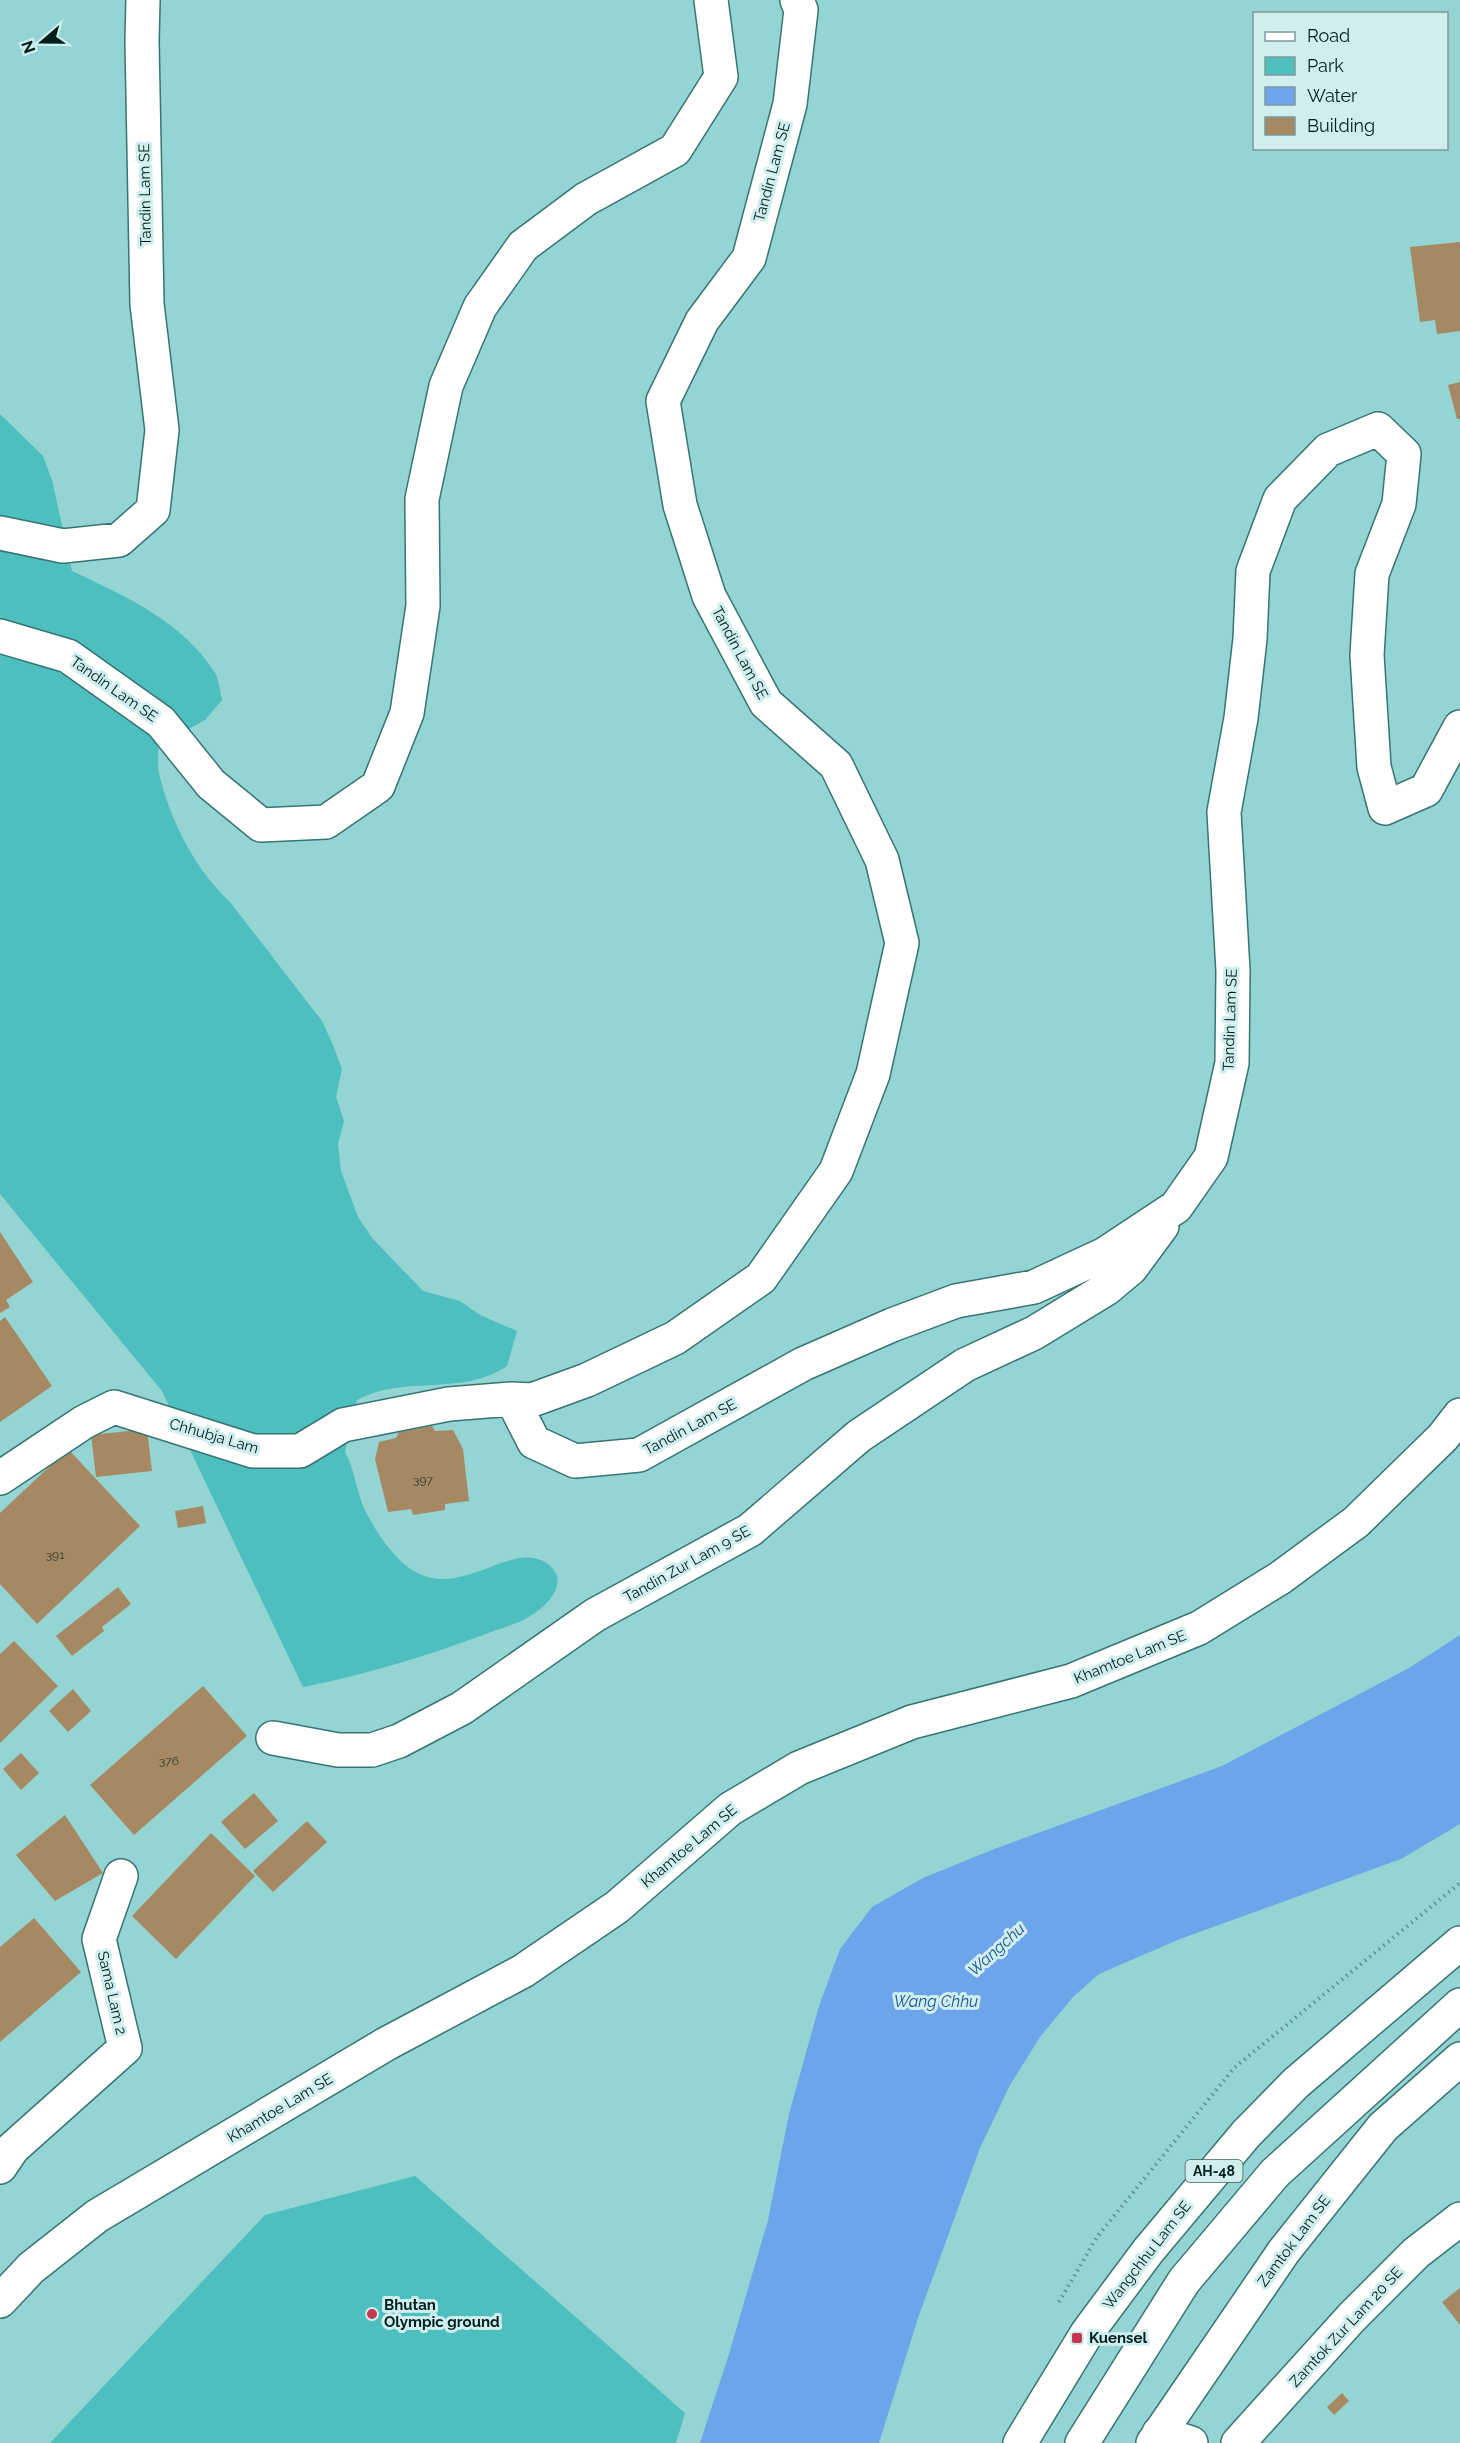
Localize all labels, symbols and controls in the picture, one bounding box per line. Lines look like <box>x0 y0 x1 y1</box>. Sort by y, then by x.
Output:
north arrow <box>12 12 72 72</box>
legend <box>1253 12 1448 150</box>
text: Road <box>1307 25 1350 46</box>
text: N <box>17 38 39 56</box>
text: Park <box>1307 55 1344 76</box>
text: Water <box>1307 85 1358 106</box>
text: Building <box>1307 115 1375 136</box>
street label: Tandin Lam SE <box>750 120 794 224</box>
street label: Tandin Lam SE <box>135 144 155 246</box>
street label: Tandin Lam SE <box>708 604 772 702</box>
street label: Tandin Lam SE <box>67 652 161 726</box>
street label: Tandin Lam SE <box>1219 968 1241 1072</box>
street label: Tandin Lam SE <box>641 1395 739 1459</box>
street label: Chhubja Lam <box>167 1415 261 1457</box>
house number: 397 <box>413 1473 433 1487</box>
street label: Tandin Zur Lam 9 SE <box>621 1522 753 1606</box>
house number: 391 <box>46 1548 64 1562</box>
street label: Khamtoe Lam SE <box>1071 1626 1189 1688</box>
house number: 376 <box>159 1754 179 1768</box>
street label: Khamtoe Lam SE <box>637 1801 741 1891</box>
water label: Wangchu <box>964 1919 1029 1980</box>
street label: Sama Lam 2 <box>94 1949 130 2037</box>
water label: Wang Chhu <box>894 1992 978 2011</box>
street label: Khamtoe Lam SE <box>224 2070 336 2146</box>
road number: AH-48 <box>1186 2160 1242 2182</box>
street label: Zamtok Lam SE <box>1254 2192 1334 2290</box>
street label: Wangchhu Lam SE <box>1099 2197 1195 2313</box>
street label: Zamtok Zur Lam 20 SE <box>1286 2263 1406 2391</box>
place label: Bhutan Olympic ground <box>384 2296 500 2331</box>
marker: Bhutan Olympic ground <box>365 2307 379 2321</box>
place label: Kuensel <box>1089 2329 1147 2347</box>
marker: Kuensel <box>1070 2331 1084 2345</box>

